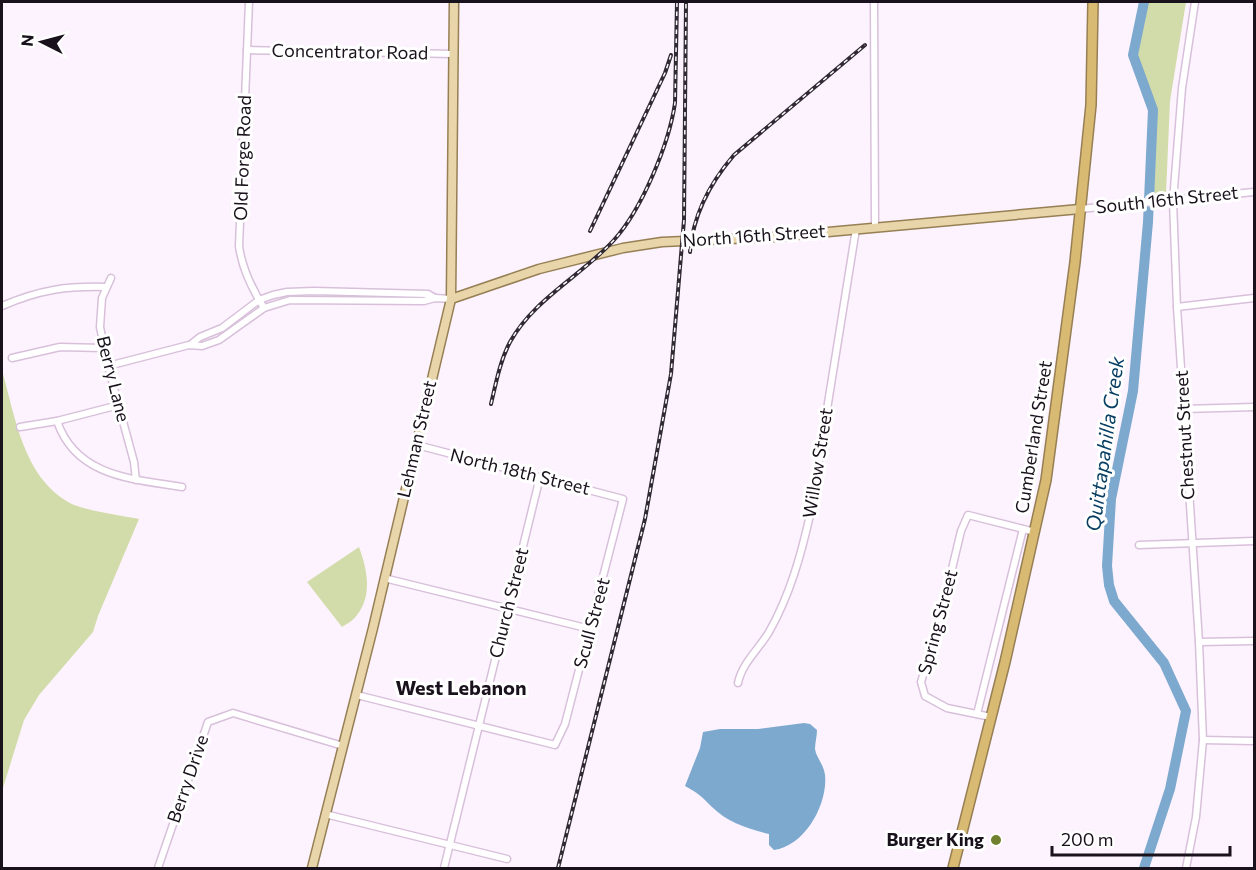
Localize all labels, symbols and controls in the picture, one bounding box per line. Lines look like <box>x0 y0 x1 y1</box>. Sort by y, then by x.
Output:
north arrow <box>12 12 72 72</box>
text: N <box>17 33 37 47</box>
street label: Concentrator Road <box>272 39 428 63</box>
street label: Old Forge Road <box>229 95 255 221</box>
street label: South 16th Street <box>1095 181 1239 217</box>
street label: North 16th Street <box>682 219 826 251</box>
street label: Berry Lane <box>93 334 135 424</box>
water label: Quittapahilla Creek <box>1080 354 1128 533</box>
street label: Cumberland Street <box>1010 359 1056 515</box>
street label: Chestnut Street <box>1170 370 1198 500</box>
street label: Lehman Street <box>392 378 440 500</box>
street label: Willow Street <box>797 406 837 520</box>
street label: North 18th Street <box>448 443 592 499</box>
street label: Church Street <box>484 545 532 660</box>
street label: Spring Street <box>913 567 962 676</box>
street label: Scull Street <box>568 575 614 670</box>
district label: West Lebanon <box>395 675 527 699</box>
street label: Berry Drive <box>162 732 212 826</box>
scale bar <box>1052 819 1230 857</box>
place label: Burger King <box>886 828 984 850</box>
text: 200 m <box>1061 828 1114 850</box>
marker: Burger King <box>989 833 1003 847</box>

